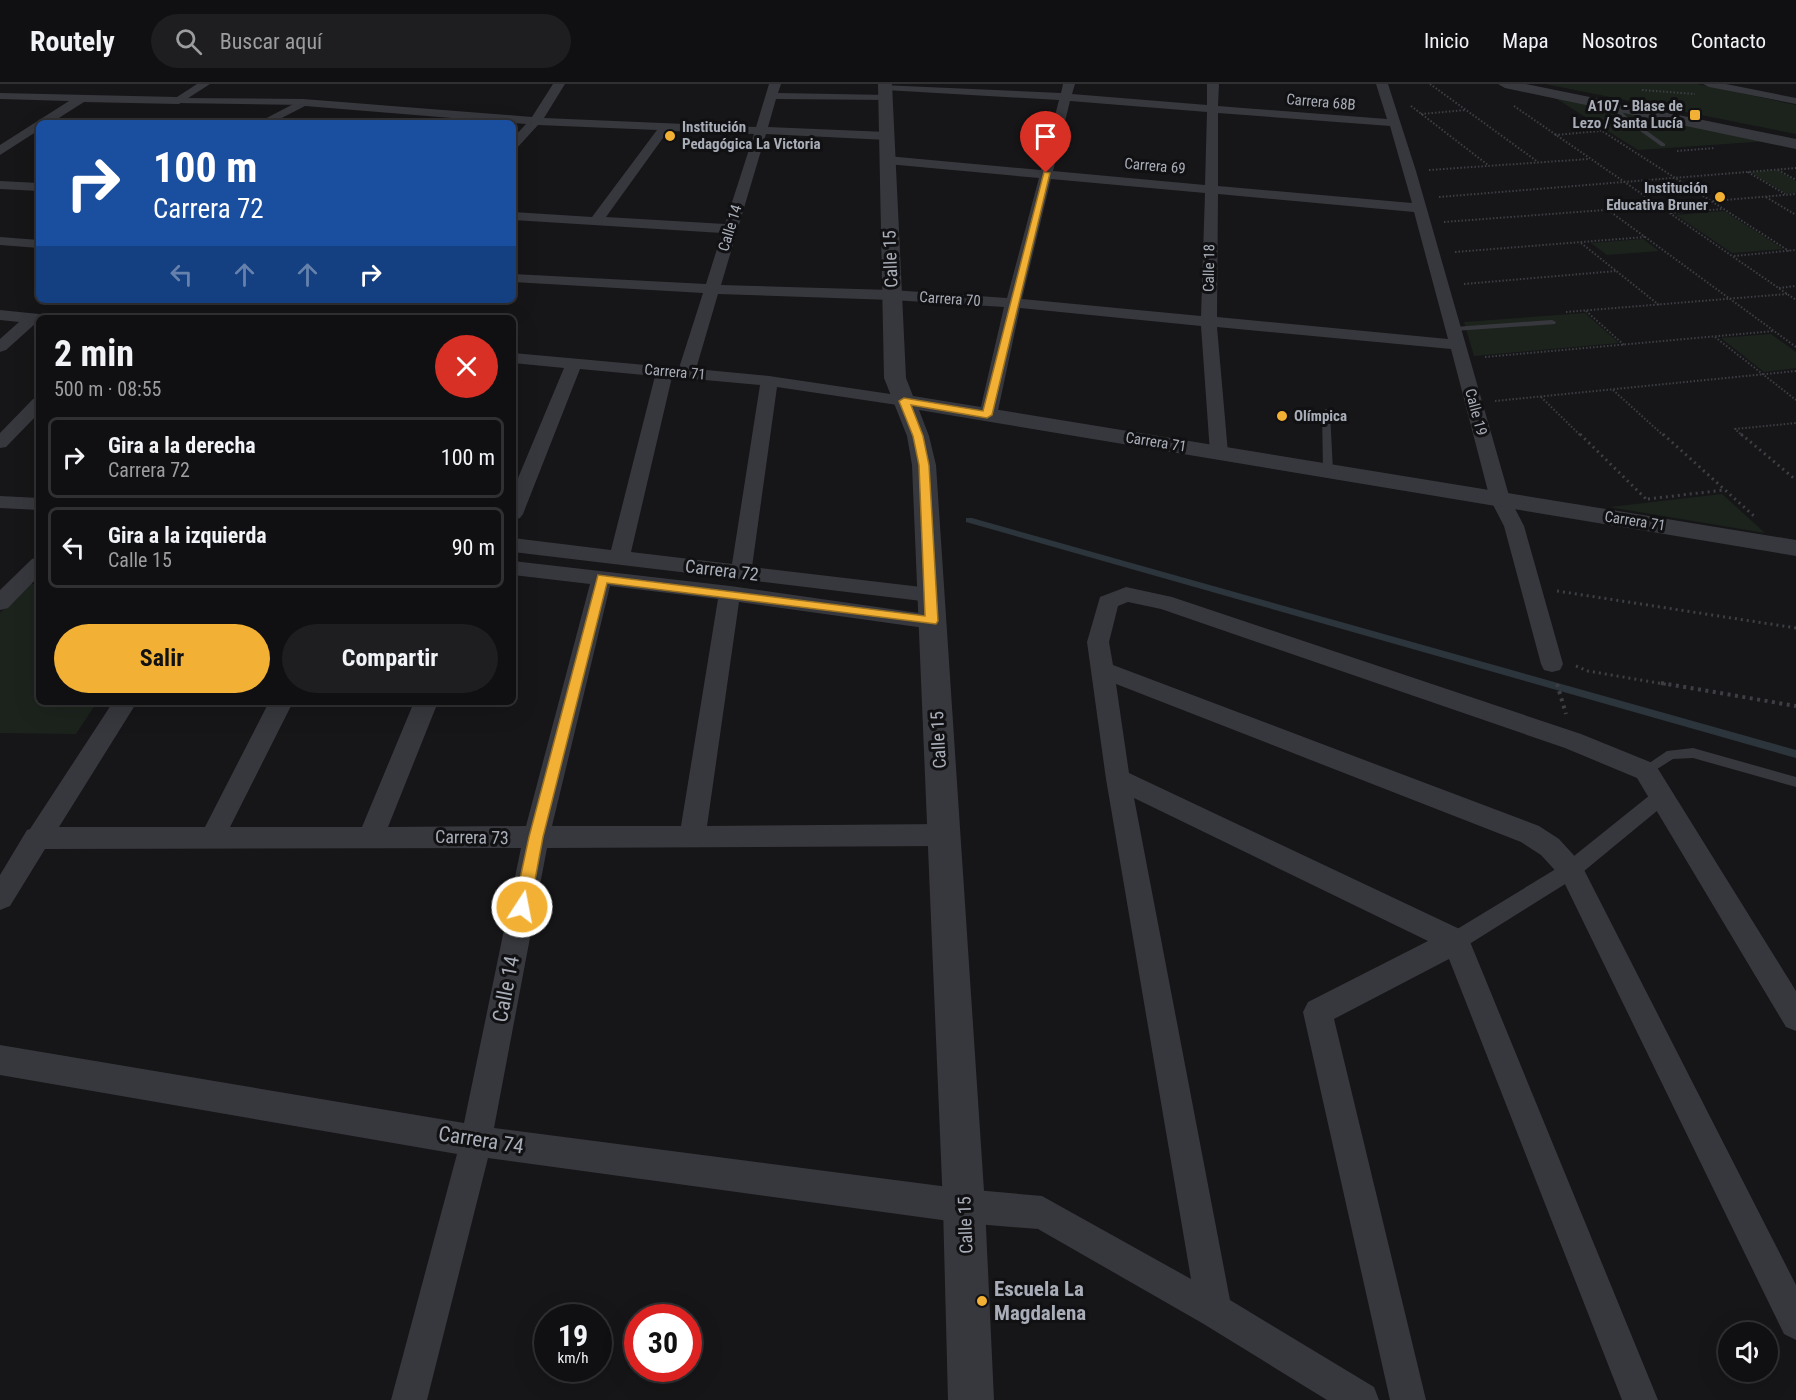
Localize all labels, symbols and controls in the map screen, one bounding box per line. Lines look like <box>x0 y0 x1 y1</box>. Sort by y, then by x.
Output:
search box <box>151 14 571 68</box>
text: Routely <box>30 25 115 58</box>
icon: search <box>172 25 205 58</box>
text: Buscar aquí <box>220 29 322 54</box>
text: Inicio <box>1424 29 1469 53</box>
text: Mapa <box>1502 29 1549 53</box>
text: Nosotros <box>1582 29 1658 53</box>
text: Contacto <box>1691 29 1766 53</box>
street label: Carrera 68B <box>1286 90 1356 114</box>
place label: A107 - Blase de Lezo / Santa Lucía <box>1573 97 1683 132</box>
marker: A107 - Blase de Lezo / Santa Lucía <box>1688 108 1702 122</box>
pin <box>1020 111 1071 173</box>
place label: Institución Pedagógica La Victoria <box>682 118 821 153</box>
icon: arrive <box>1029 120 1062 153</box>
marker: Institución Pedagógica La Victoria <box>663 129 677 143</box>
text: 100 m <box>153 143 258 192</box>
icon: right <box>54 144 132 222</box>
street label: Carrera 69 <box>1124 154 1186 178</box>
place label: Institución Educativa Bruner <box>1606 179 1708 214</box>
marker: Institución Educativa Bruner <box>1713 190 1727 204</box>
text: Carrera 72 <box>153 193 264 225</box>
street label: Calle 14 <box>714 202 746 254</box>
street label: Calle 15 <box>879 230 901 288</box>
street label: Calle 18 <box>1200 244 1218 292</box>
icon: left <box>165 258 198 291</box>
icon: ahead <box>228 258 261 291</box>
icon: ahead <box>291 258 324 291</box>
icon: right <box>354 258 387 291</box>
street label: Carrera 70 <box>919 288 981 310</box>
text: 2 min <box>54 333 134 375</box>
button: close <box>435 335 498 398</box>
street label: Carrera 71 <box>644 360 706 384</box>
text: 500 m · 08:55 <box>54 377 161 401</box>
street label: Calle 19 <box>1461 387 1491 437</box>
place label: Olímpica <box>1294 407 1347 425</box>
marker: Olímpica <box>1275 409 1289 423</box>
street label: Carrera 71 <box>1124 428 1188 456</box>
text: Gira a la derecha <box>108 433 256 458</box>
icon: right <box>57 441 90 474</box>
text: 100 m <box>441 445 495 470</box>
text: Carrera 72 <box>108 458 190 482</box>
street label: Carrera 71 <box>1603 507 1667 535</box>
text: Gira a la izquierda <box>108 523 267 548</box>
icon: left <box>57 531 90 564</box>
text: 90 m <box>452 535 495 560</box>
text: Calle 15 <box>108 548 172 572</box>
street label: Carrera 72 <box>684 555 760 585</box>
button: Salir <box>54 624 270 693</box>
button: Compartir <box>282 624 498 693</box>
street label: Calle 15 <box>926 711 950 769</box>
street label: Carrera 73 <box>435 826 509 848</box>
position arrow <box>490 875 554 939</box>
street label: Calle 14 <box>488 954 524 1024</box>
street label: Carrera 74 <box>437 1121 525 1159</box>
street label: Calle 15 <box>954 1196 976 1254</box>
place label: Escuela La Magdalena <box>994 1277 1086 1325</box>
marker: Escuela La Magdalena <box>975 1294 989 1308</box>
speed limit sign: 30 <box>624 1304 702 1382</box>
text: 19 <box>558 1318 588 1353</box>
map controls <box>1718 1322 1778 1382</box>
button: sound <box>1718 1322 1778 1382</box>
text: km/h <box>558 1349 588 1367</box>

